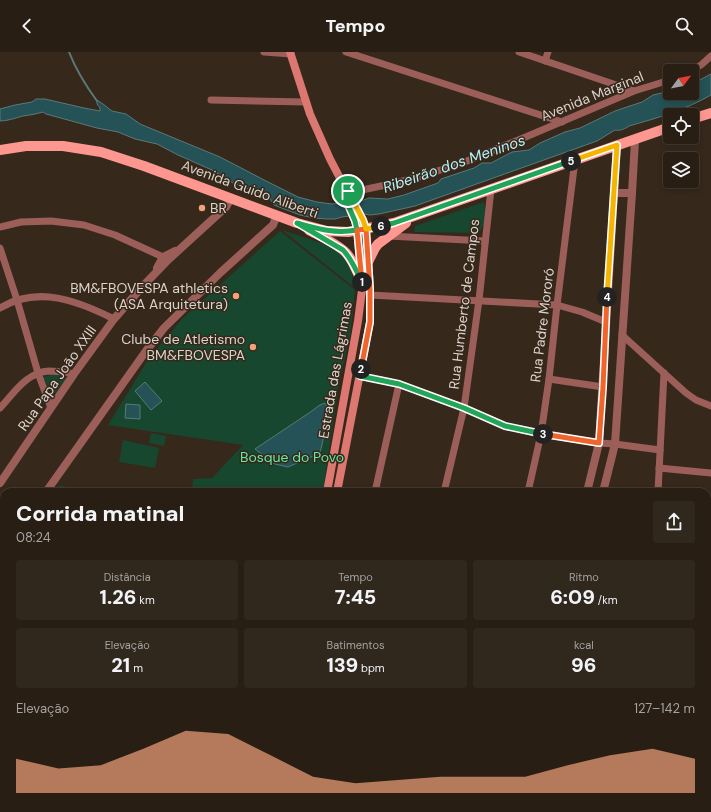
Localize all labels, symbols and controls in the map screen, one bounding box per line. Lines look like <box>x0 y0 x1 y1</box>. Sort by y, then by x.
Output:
text: Tempo <box>326 14 385 38</box>
icon: back <box>16 15 38 37</box>
icon: search <box>673 15 695 37</box>
north arrow <box>663 64 699 100</box>
map controls <box>663 64 699 188</box>
street label: Avenida Marginal <box>538 67 646 125</box>
button: locate <box>663 108 699 144</box>
water label: Ribeirão dos Meninos <box>380 130 528 198</box>
pin: 5 <box>561 151 581 171</box>
button: layers <box>663 152 699 188</box>
text: 5 <box>568 154 574 168</box>
street label: Avenida Guido Aliberti <box>179 156 321 222</box>
pin <box>331 174 365 208</box>
icon: arrive <box>337 180 359 202</box>
place label: BR <box>210 199 227 217</box>
marker: BR <box>197 203 207 213</box>
pin: 6 <box>371 216 391 236</box>
street label: Rua Humberto de Campos <box>445 218 483 390</box>
text: 6 <box>378 219 384 233</box>
street label: Rua Padre Mororó <box>526 267 558 383</box>
pin: 1 <box>352 272 372 292</box>
text: 1 <box>360 275 364 289</box>
place label: BM&FBOVESPA athletics (ASA Arquitetura) <box>70 279 228 313</box>
pin: 4 <box>597 287 617 307</box>
text: 4 <box>603 290 611 304</box>
marker: BM&FBOVESPA athletics (ASA Arquitetura) <box>231 291 241 301</box>
street label: Estrada das Lágrimas <box>314 300 356 440</box>
street label: Rua Papa João XXIII <box>14 322 100 434</box>
place label: Clube de Atletismo BM&FBOVESPA <box>121 330 245 364</box>
marker: Clube de Atletismo BM&FBOVESPA <box>248 342 258 352</box>
pin: 2 <box>351 359 371 379</box>
text: 2 <box>358 362 364 376</box>
pin: 3 <box>533 424 553 444</box>
text: 3 <box>540 427 546 441</box>
park label: Bosque do Povo <box>240 448 344 466</box>
text: Corrida matinal <box>16 499 185 528</box>
button: share <box>653 501 695 543</box>
text: 08:24 <box>16 529 51 546</box>
text: Distância <box>104 570 151 584</box>
text: Tempo <box>338 570 373 584</box>
text: Ritmo <box>569 570 599 584</box>
text: 1.26 <box>100 584 136 610</box>
text: 7:45 <box>335 584 376 610</box>
text: 6:09 <box>550 584 595 610</box>
text: km <box>136 593 155 607</box>
text: /km <box>595 593 617 607</box>
text: Elevação <box>105 638 150 652</box>
text: Batimentos <box>327 638 384 652</box>
text: kcal <box>574 638 594 652</box>
text: 21 <box>111 652 130 678</box>
text: 139 <box>326 652 358 678</box>
text: 96 <box>571 652 597 678</box>
text: m <box>130 661 143 675</box>
text: bpm <box>358 661 385 675</box>
text: Elevação <box>16 700 69 717</box>
text: 127–142 m <box>634 700 695 717</box>

